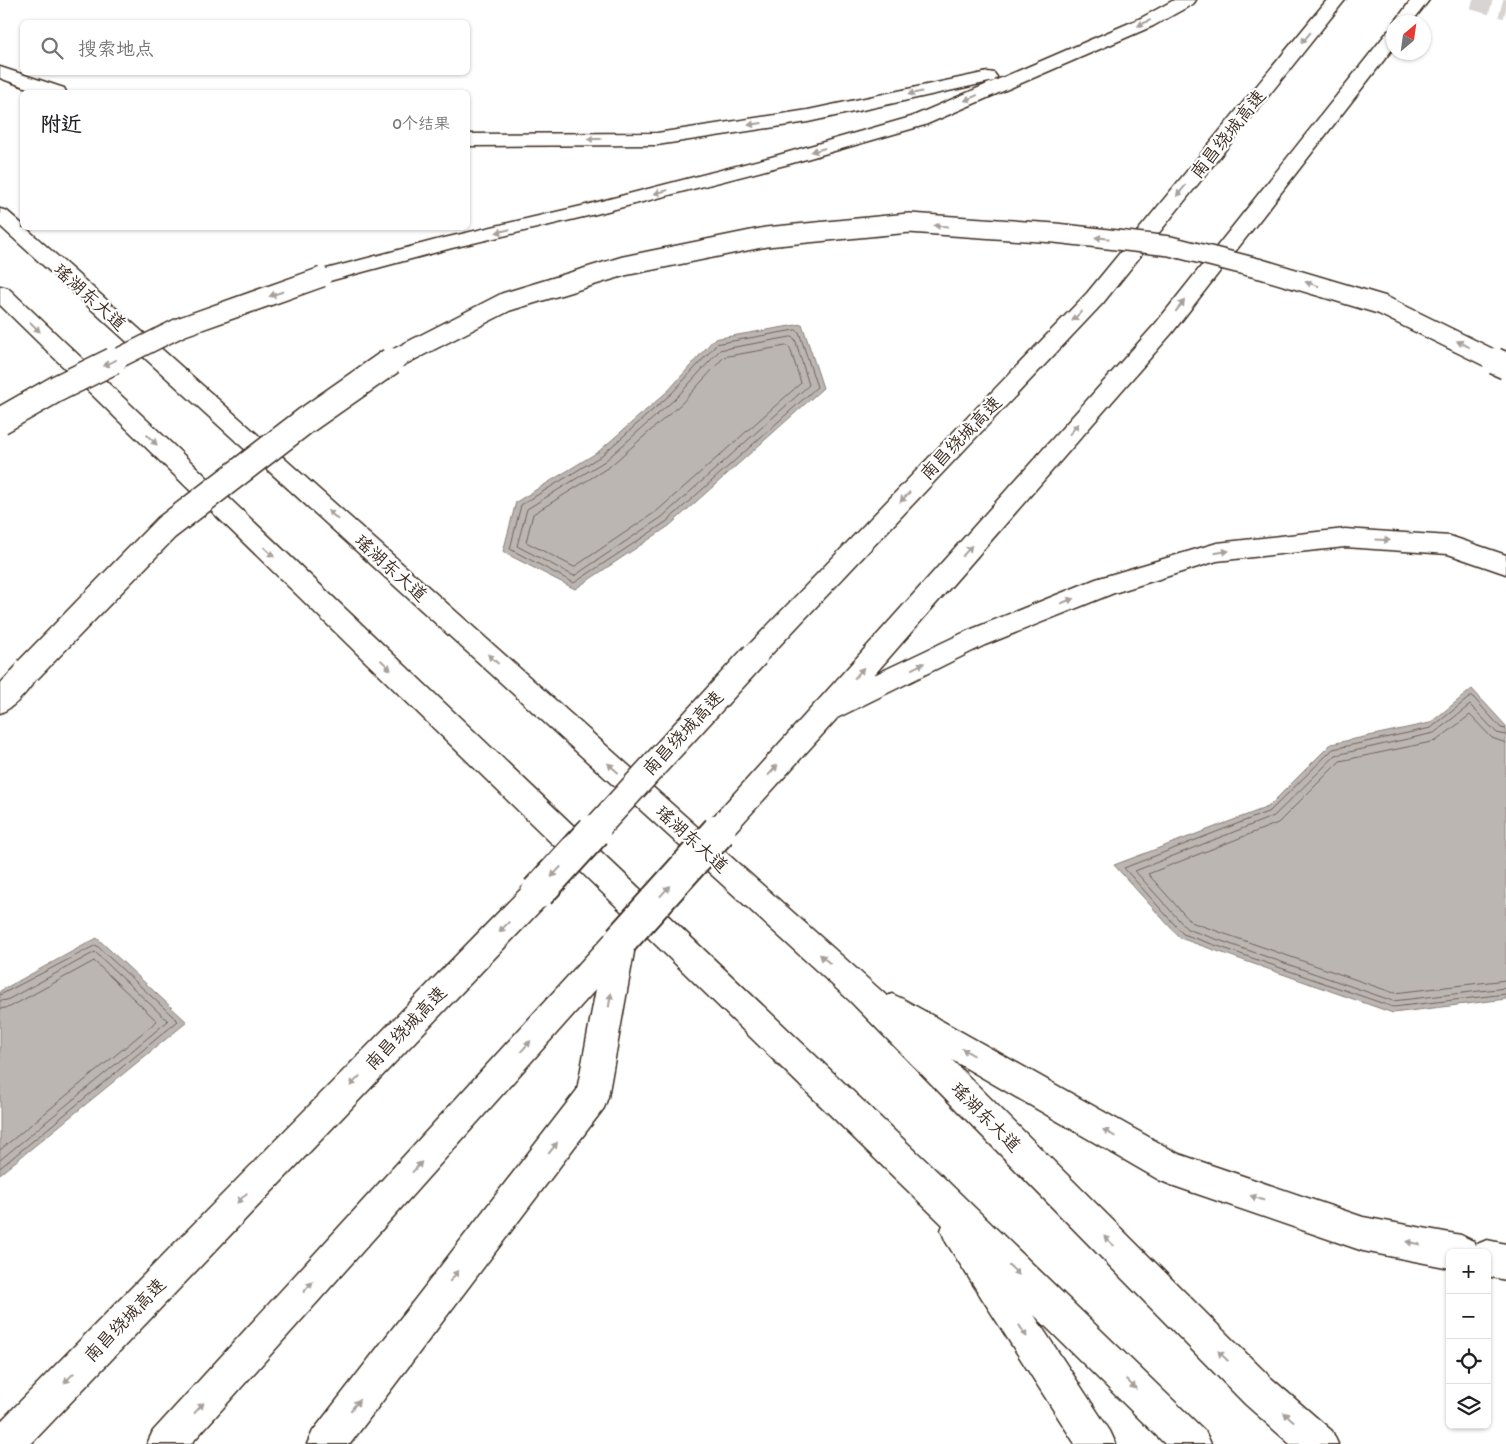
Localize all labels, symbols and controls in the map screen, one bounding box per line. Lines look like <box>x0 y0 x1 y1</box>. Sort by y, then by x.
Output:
north arrow <box>1386 15 1431 60</box>
search box <box>20 20 470 75</box>
one-way arrow <box>1137 20 1151 28</box>
one-way arrow <box>1300 31 1311 44</box>
icon: search <box>38 34 66 62</box>
text: 搜索地点 <box>78 37 154 60</box>
street label: 南昌绕城高速 <box>1185 85 1271 183</box>
one-way arrow <box>907 89 922 97</box>
one-way arrow <box>964 94 978 102</box>
text: 附近 <box>40 111 82 136</box>
text: 0个结果 <box>392 114 450 133</box>
one-way arrow <box>747 121 763 129</box>
one-way arrow <box>586 135 602 143</box>
one-way arrow <box>810 146 825 154</box>
one-way arrow <box>1176 184 1187 197</box>
one-way arrow <box>653 188 668 196</box>
one-way arrow <box>932 221 948 229</box>
one-way arrow <box>494 227 510 235</box>
one-way arrow <box>1094 234 1110 242</box>
street label: 瑶湖东大道 <box>49 259 131 335</box>
one-way arrow <box>1304 280 1319 288</box>
one-way arrow <box>268 290 283 298</box>
one-way arrow <box>1175 300 1186 313</box>
one-way arrow <box>1071 310 1083 322</box>
one-way arrow <box>29 321 41 333</box>
one-way arrow <box>1455 340 1470 348</box>
one-way arrow <box>103 359 117 367</box>
street label: 南昌绕城高速 <box>916 392 1006 484</box>
one-way arrow <box>1068 424 1080 436</box>
one-way arrow <box>146 433 158 445</box>
one-way arrow <box>899 491 911 503</box>
one-way arrow <box>327 509 339 521</box>
street label: 瑶湖东大道 <box>350 530 432 606</box>
one-way arrow <box>1376 537 1392 545</box>
one-way arrow <box>961 545 972 558</box>
one-way arrow <box>263 546 275 558</box>
one-way arrow <box>1214 548 1230 556</box>
one-way arrow <box>1060 597 1075 605</box>
one-way arrow <box>487 653 499 665</box>
one-way arrow <box>380 659 392 671</box>
one-way arrow <box>911 661 925 669</box>
one-way arrow <box>853 667 864 679</box>
street label: 南昌绕城高速 <box>638 686 728 780</box>
one-way arrow <box>608 762 620 774</box>
one-way arrow <box>767 764 779 776</box>
street label: 瑶湖东大道 <box>651 801 733 877</box>
one-way arrow <box>550 865 562 877</box>
one-way arrow <box>659 886 671 898</box>
one-way arrow <box>498 920 510 932</box>
one-way arrow <box>819 953 832 964</box>
street label: 南昌绕城高速 <box>361 982 451 1074</box>
one-way arrow <box>607 992 615 1008</box>
one-way arrow <box>520 1041 532 1053</box>
one-way arrow <box>961 1048 976 1056</box>
one-way arrow <box>349 1075 361 1087</box>
street label: 瑶湖东大道 <box>946 1077 1026 1157</box>
one-way arrow <box>1103 1128 1116 1137</box>
one-way arrow <box>548 1141 559 1154</box>
one-way arrow <box>411 1161 423 1173</box>
one-way arrow <box>236 1192 248 1204</box>
one-way arrow <box>1250 1193 1265 1201</box>
one-way arrow <box>1103 1235 1115 1247</box>
one-way arrow <box>1405 1239 1421 1247</box>
map controls <box>1446 1249 1491 1429</box>
button: + <box>1446 1249 1491 1294</box>
one-way arrow <box>1008 1264 1020 1276</box>
one-way arrow <box>449 1270 460 1283</box>
street label: 南昌绕城高速 <box>80 1274 170 1366</box>
one-way arrow <box>302 1282 314 1294</box>
button: − <box>1446 1294 1491 1339</box>
one-way arrow <box>1018 1324 1028 1337</box>
button: locate <box>1446 1339 1491 1384</box>
one-way arrow <box>1218 1350 1230 1362</box>
one-way arrow <box>63 1372 75 1384</box>
one-way arrow <box>1124 1378 1136 1390</box>
button: layers <box>1446 1384 1491 1429</box>
one-way arrow <box>350 1399 361 1412</box>
one-way arrow <box>193 1402 205 1414</box>
one-way arrow <box>1282 1412 1295 1423</box>

